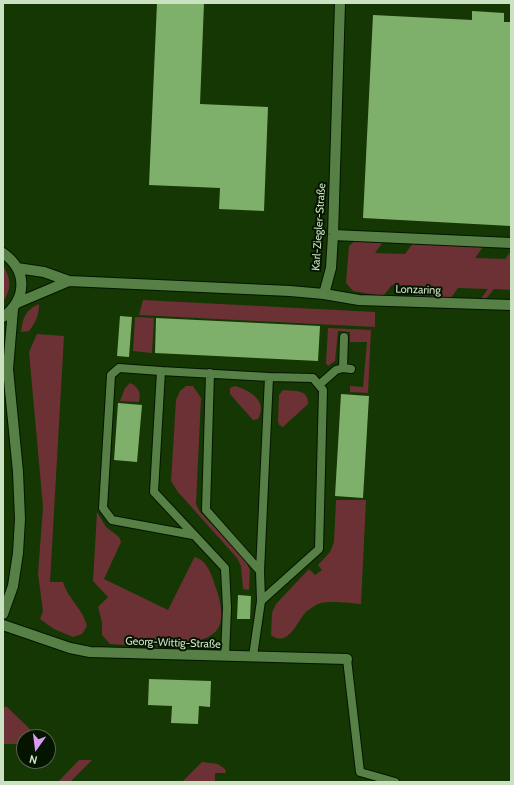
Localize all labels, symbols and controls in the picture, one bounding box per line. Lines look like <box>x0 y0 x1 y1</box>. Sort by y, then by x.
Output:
street label: Karl-Ziegler-Straße <box>309 183 329 271</box>
street label: Lonzaring <box>395 283 441 297</box>
street label: Georg-Wittig-Straße <box>125 635 221 651</box>
north arrow <box>16 729 56 769</box>
text: N <box>28 752 39 767</box>

